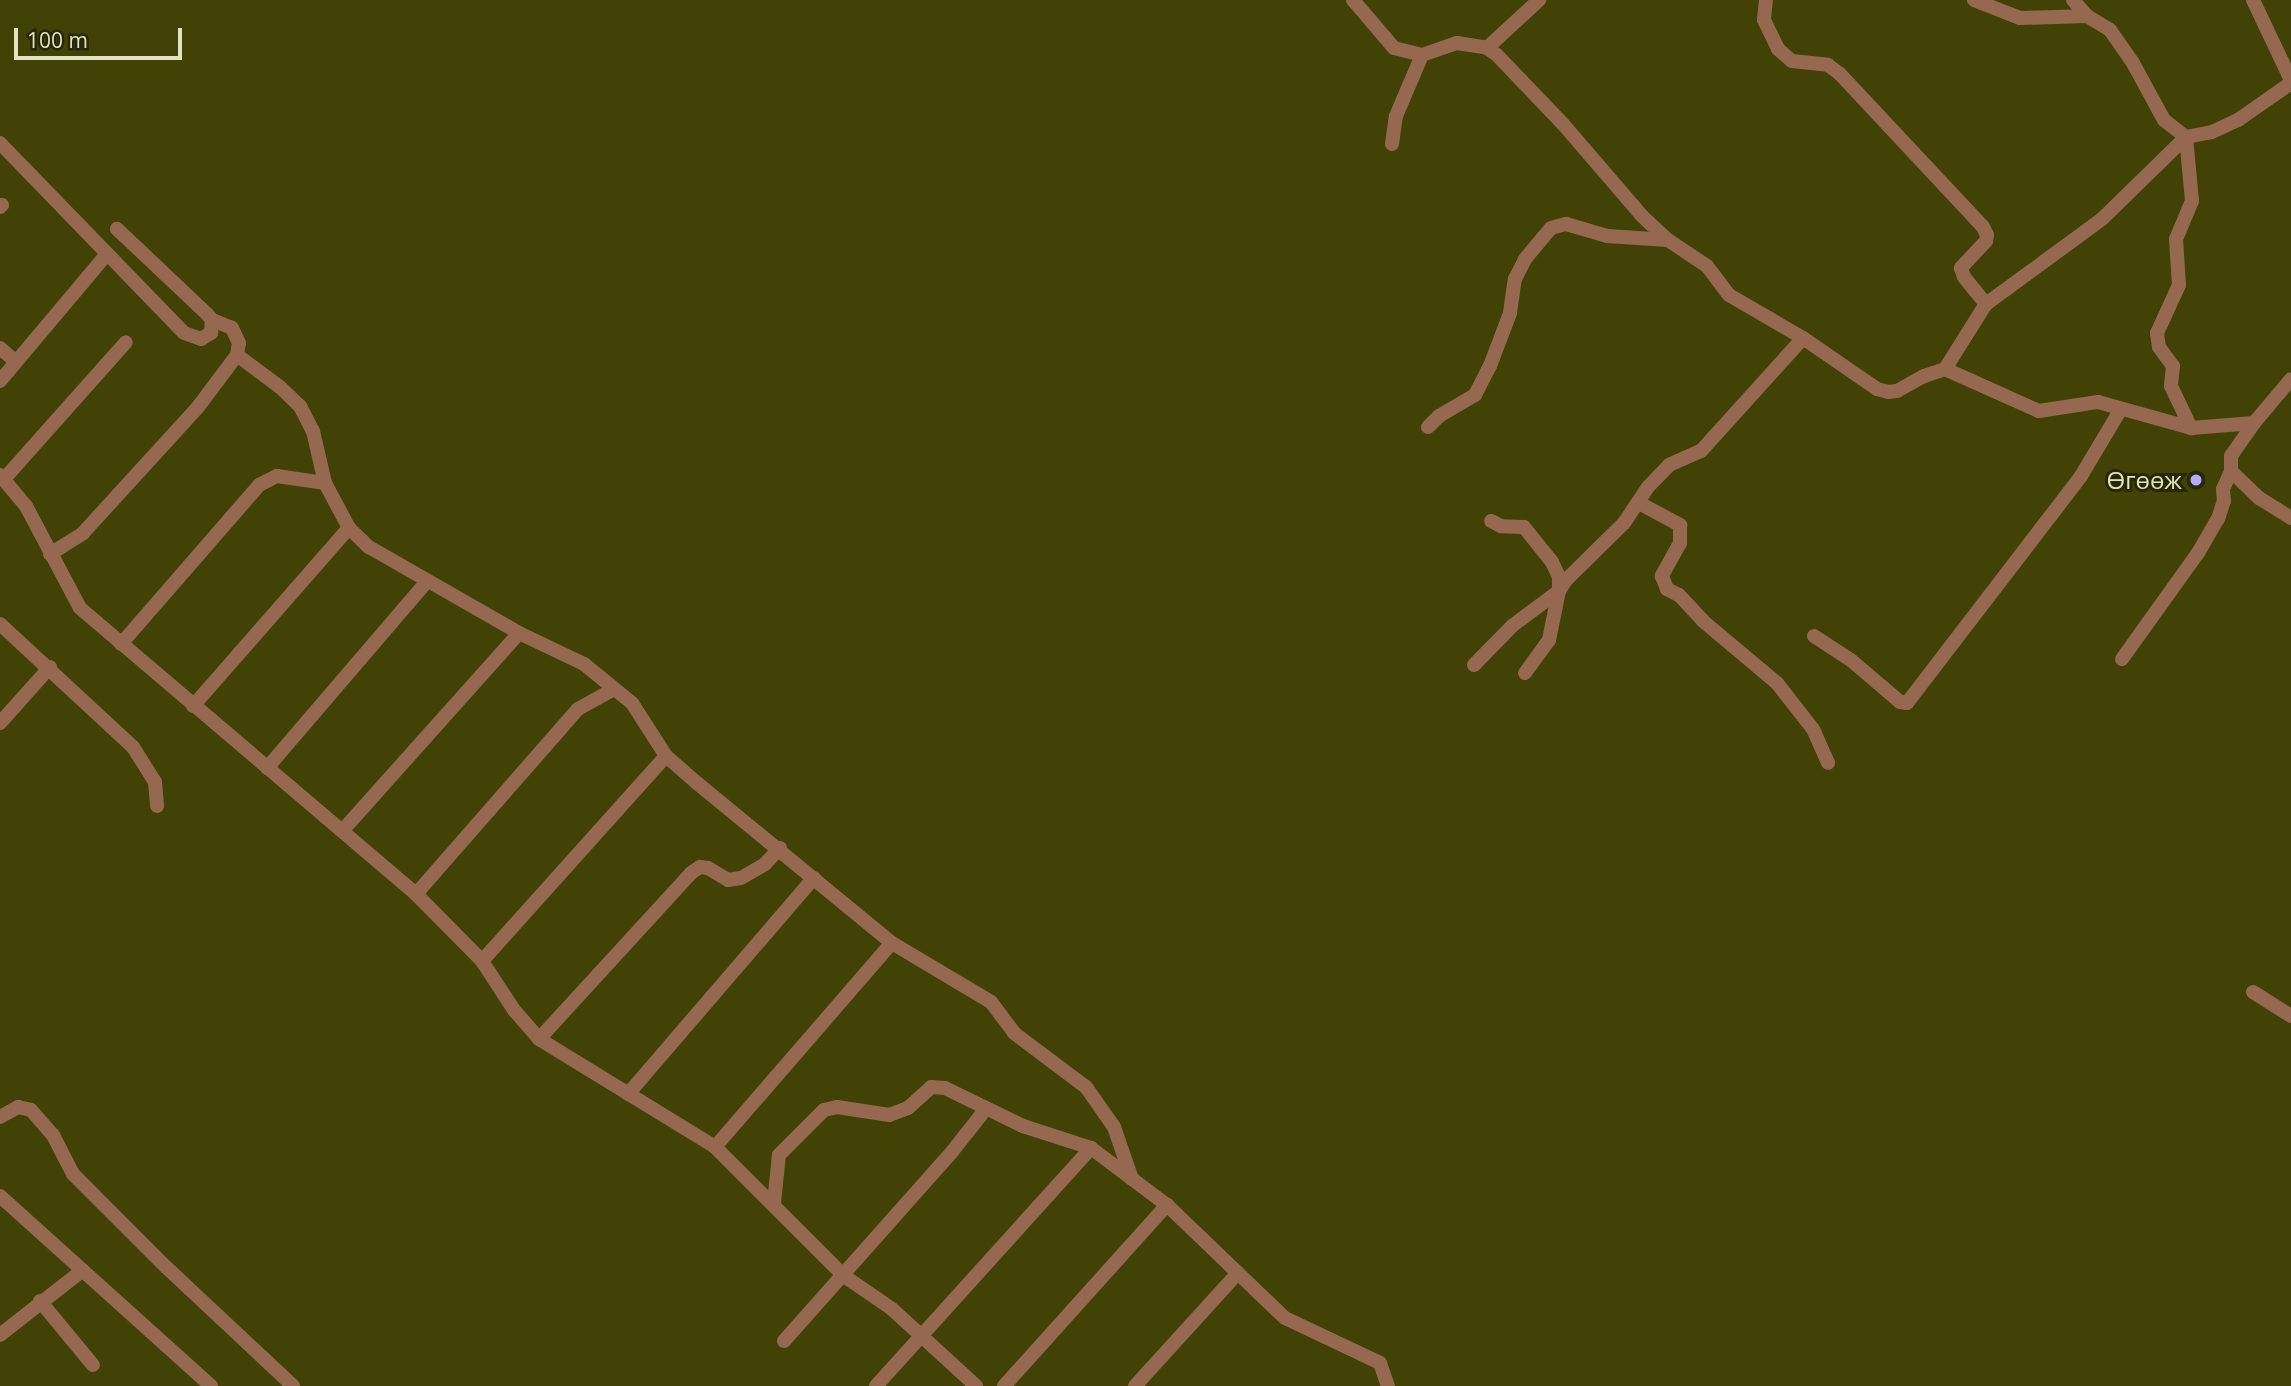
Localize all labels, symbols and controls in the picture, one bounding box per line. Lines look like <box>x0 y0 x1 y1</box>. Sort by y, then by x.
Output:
scale bar <box>18 14 186 58</box>
text: 100 m <box>27 26 88 54</box>
place label: Өгөөж <box>2106 466 2182 494</box>
marker: Өгөөж <box>2188 472 2204 488</box>

